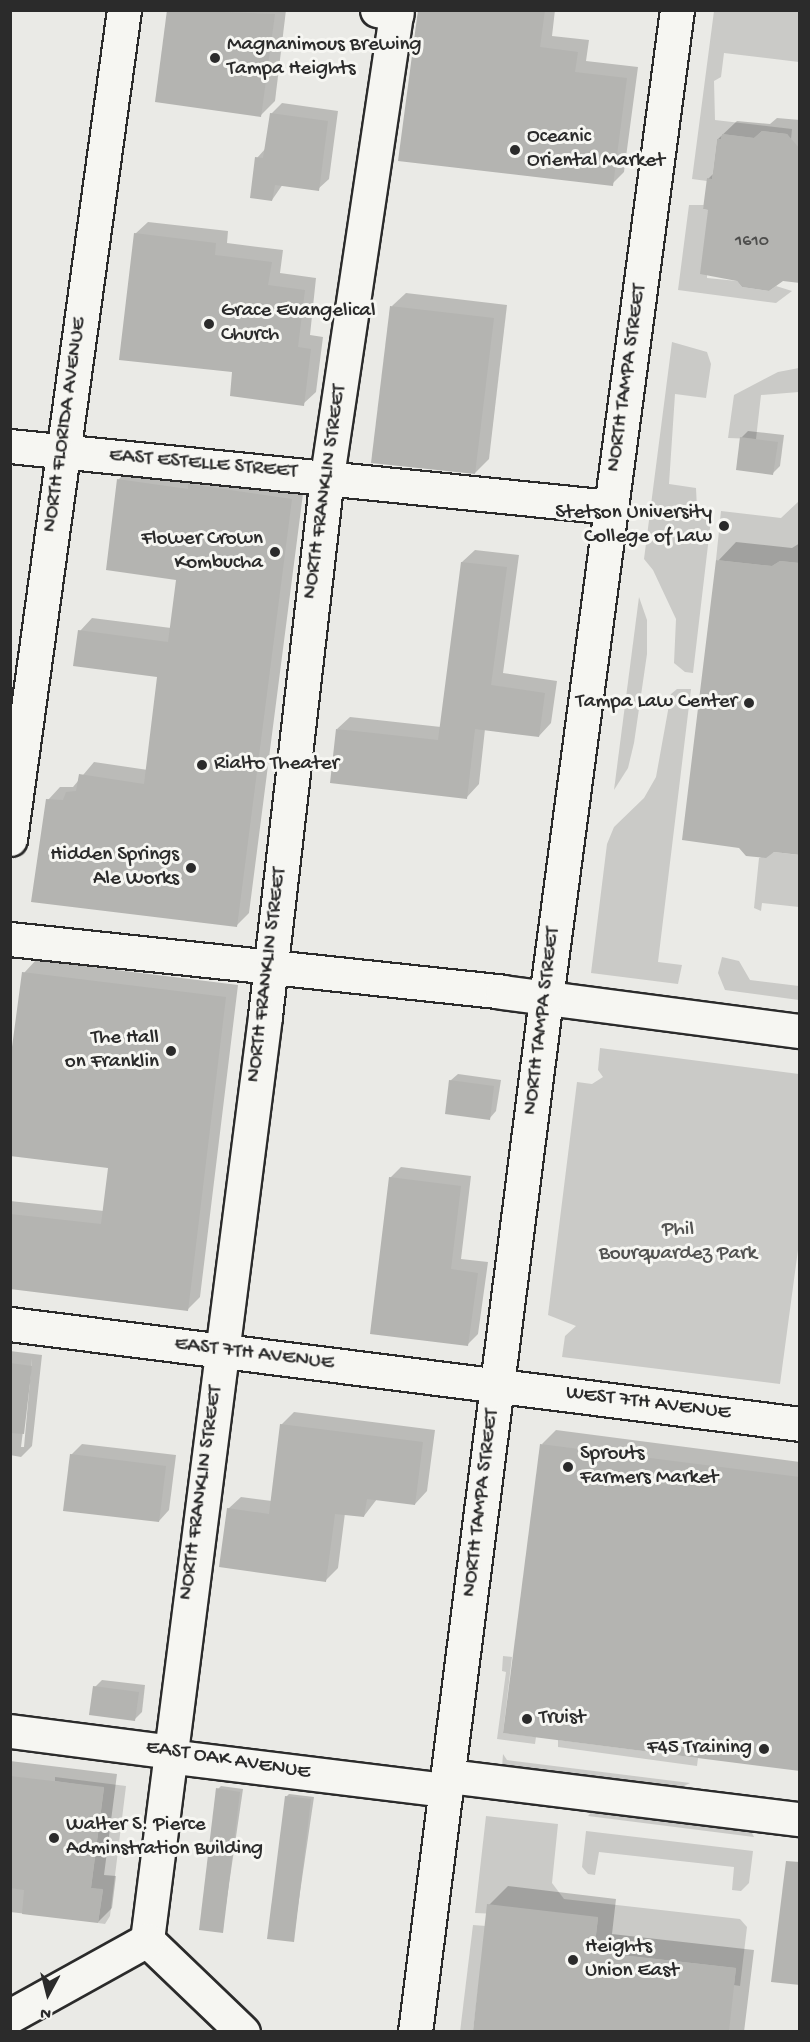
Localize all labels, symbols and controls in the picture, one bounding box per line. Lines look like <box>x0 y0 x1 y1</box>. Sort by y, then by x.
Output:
place label: Magnanimous Brewing Tampa Heights <box>227 33 421 83</box>
marker: Magnanimous Brewing Tampa Heights <box>208 51 222 65</box>
place label: Oceanic Oriental Market <box>527 125 665 175</box>
marker: Oceanic Oriental Market <box>508 143 522 157</box>
house number: 1610 <box>735 231 769 253</box>
street label: NORTH TAMPA STREET <box>602 282 654 474</box>
place label: Grace Evangelical Church <box>221 299 376 349</box>
street label: NORTH FLORIDA AVENUE <box>38 316 94 534</box>
marker: Grace Evangelical Church <box>202 317 216 331</box>
street label: NORTH FRANKLIN STREET <box>298 383 354 601</box>
street label: EAST ESTELLE STREET <box>108 444 298 486</box>
place label: Stetson University College of Law <box>555 501 712 551</box>
marker: Stetson University College of Law <box>717 519 731 533</box>
place label: Flower Crown Kombucha <box>141 527 263 577</box>
marker: Flower Crown Kombucha <box>268 545 282 559</box>
place label: Tampa Law Center <box>576 690 737 716</box>
marker: Tampa Law Center <box>742 696 756 710</box>
place label: Rialto Theater <box>214 752 339 778</box>
marker: Rialto Theater <box>195 758 209 772</box>
place label: Hidden Springs Ale Works <box>50 843 179 893</box>
marker: Hidden Springs Ale Works <box>184 861 198 875</box>
street label: NORTH FRANKLIN STREET <box>242 866 294 1084</box>
street label: NORTH TAMPA STREET <box>519 925 567 1117</box>
place label: The Hall on Franklin <box>65 1026 159 1076</box>
marker: The Hall on Franklin <box>164 1044 178 1058</box>
park label: Phil Bourquardez Park <box>599 1218 757 1268</box>
street label: EAST 7TH AVENUE <box>173 1333 335 1377</box>
street label: WEST 7TH AVENUE <box>564 1381 732 1427</box>
street label: NORTH FRANKLIN STREET <box>174 1384 230 1602</box>
street label: NORTH TAMPA STREET <box>458 1407 506 1599</box>
place label: Sprouts Farmers Market <box>580 1442 718 1492</box>
marker: Sprouts Farmers Market <box>561 1460 575 1474</box>
place label: Truist <box>539 1706 585 1732</box>
marker: Truist <box>520 1712 534 1726</box>
street label: EAST OAK AVENUE <box>144 1736 312 1786</box>
place label: F45 Training <box>647 1736 752 1762</box>
marker: F45 Training <box>757 1742 771 1756</box>
place label: Walter S. Pierce Adminstration Building <box>66 1813 263 1863</box>
marker: Walter S. Pierce Adminstration Building <box>47 1831 61 1845</box>
place label: Heights Union East <box>585 1935 679 1985</box>
marker: Heights Union East <box>566 1953 580 1967</box>
north arrow <box>18 1964 78 2024</box>
text: N <box>39 2002 52 2022</box>

